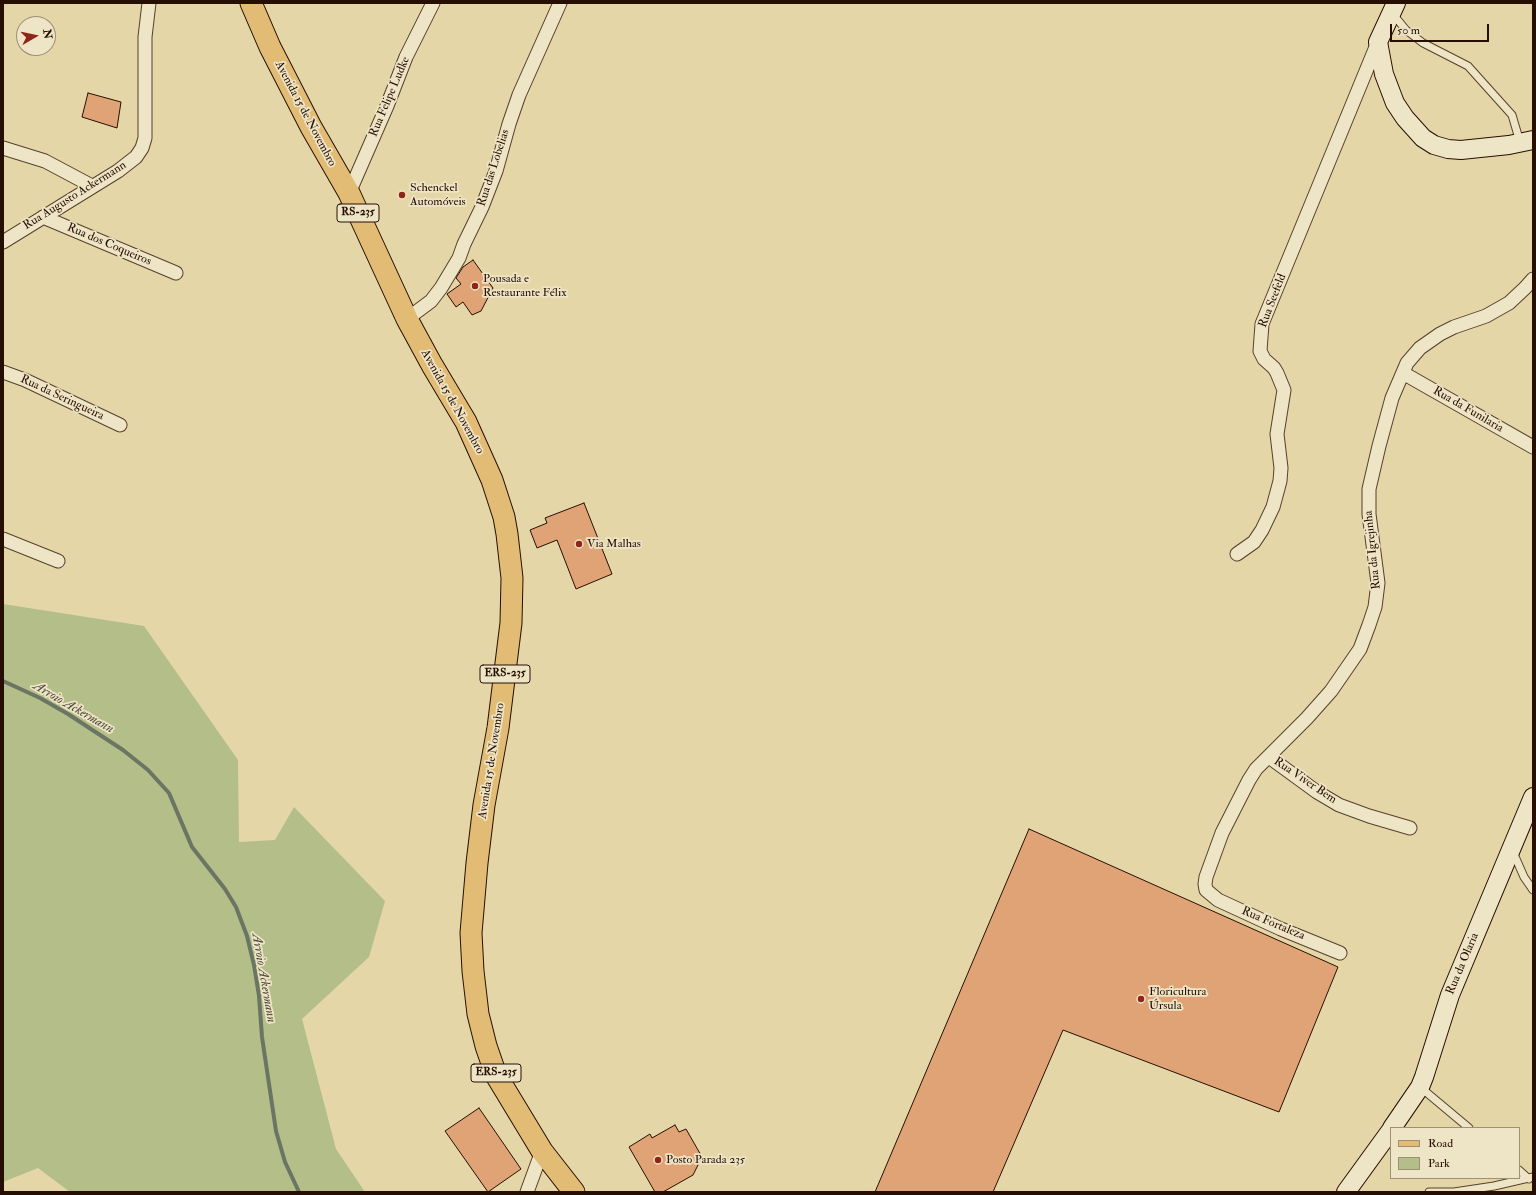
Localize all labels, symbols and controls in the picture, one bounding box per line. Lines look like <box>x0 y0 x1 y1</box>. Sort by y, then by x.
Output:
north arrow <box>16 16 56 56</box>
scale bar <box>1392 16 1491 42</box>
text: 50 m <box>1397 23 1420 38</box>
text: N <box>40 28 55 40</box>
street label: Rua Felipe Ludke <box>367 55 413 139</box>
street label: Avenida 15 de Novembro <box>271 59 339 169</box>
street label: Rua das Lobelias <box>475 128 513 208</box>
street label: Rua Augusto Ackermann <box>21 158 129 234</box>
place label: Schenckel Automóveis <box>410 181 466 209</box>
marker: Schenckel Automóveis <box>397 190 407 200</box>
road number: RS-235 <box>337 204 379 222</box>
street label: Rua dos Coqueiros <box>65 221 153 269</box>
place label: Pousada e Restaurante Félix <box>483 272 566 300</box>
street label: Rua Seefeld <box>1256 272 1290 330</box>
marker: Pousada e Restaurante Félix <box>470 281 480 291</box>
street label: Avenida 15 de Novembro <box>417 347 487 457</box>
street label: Rua da Seringueira <box>18 372 106 424</box>
street label: Rua da Funilaria <box>1430 384 1506 436</box>
street label: Rua da Igrejinha <box>1362 510 1384 590</box>
place label: Via Malhas <box>587 537 641 551</box>
marker: Via Malhas <box>574 539 584 549</box>
road number: ERS-235 <box>480 665 530 683</box>
water label: Arroio Ackermann <box>30 679 116 737</box>
street label: Avenida 15 de Novembro <box>476 702 508 820</box>
street label: Rua Viver Bem <box>1271 755 1339 807</box>
street label: Rua Fortaleza <box>1239 904 1307 944</box>
street label: Rua da Olaria <box>1444 931 1482 997</box>
water label: Arroio Ackermann <box>247 932 279 1024</box>
place label: Floricultura Úrsula <box>1149 985 1206 1013</box>
marker: Floricultura Úrsula <box>1136 994 1146 1004</box>
road number: ERS-235 <box>471 1064 521 1082</box>
legend <box>1390 1127 1520 1179</box>
text: Road <box>1428 1136 1453 1151</box>
place label: Posto Parada 235 <box>666 1153 745 1167</box>
marker: Posto Parada 235 <box>653 1155 663 1165</box>
text: Park <box>1428 1156 1450 1171</box>

